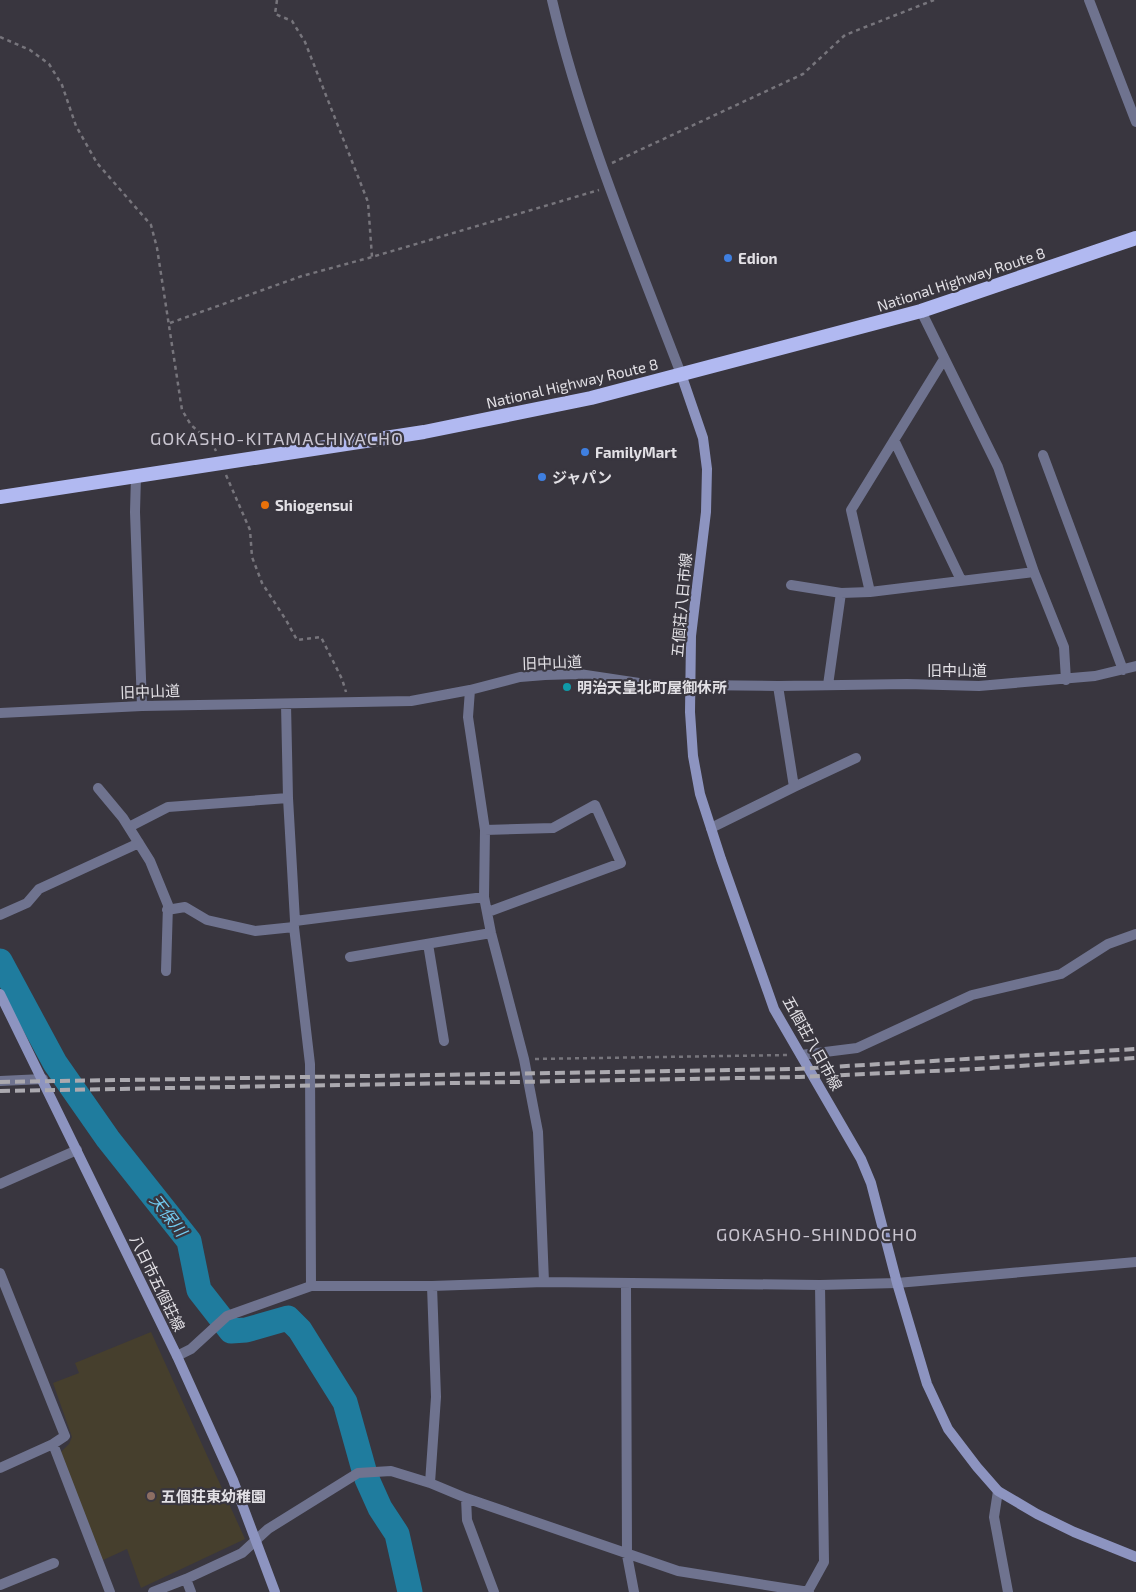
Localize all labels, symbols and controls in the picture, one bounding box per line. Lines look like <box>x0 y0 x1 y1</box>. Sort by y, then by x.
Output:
street label: National Highway Route 8 <box>875 243 1047 315</box>
place label: Edion <box>738 249 778 267</box>
marker: Edion <box>722 252 734 264</box>
street label: National Highway Route 8 <box>484 354 660 412</box>
district label: GOKASHO-KITAMACHIYACHO <box>150 427 404 449</box>
place label: FamilyMart <box>595 443 677 462</box>
marker: FamilyMart <box>579 446 591 458</box>
place label: ジャパン <box>552 468 612 486</box>
marker: ジャパン <box>536 471 548 483</box>
place label: Shiogensui <box>275 496 353 514</box>
marker: Shiogensui <box>259 499 271 511</box>
street label: 五個荘八日市線 <box>667 552 695 658</box>
street label: 旧中山道 <box>522 652 582 672</box>
street label: 旧中山道 <box>927 661 987 679</box>
place label: 明治天皇北町屋御休所 <box>577 678 727 696</box>
street label: 旧中山道 <box>120 681 180 701</box>
marker: 明治天皇北町屋御休所 <box>561 681 573 693</box>
street label: 五個荘八日市線 <box>780 993 846 1093</box>
water label: 天保川 <box>147 1190 192 1241</box>
district label: GOKASHO-SHINDOCHO <box>716 1223 918 1245</box>
street label: 八日市五個荘線 <box>127 1232 189 1334</box>
place label: 五個荘東幼稚園 <box>161 1487 266 1505</box>
marker: 五個荘東幼稚園 <box>145 1490 157 1502</box>

